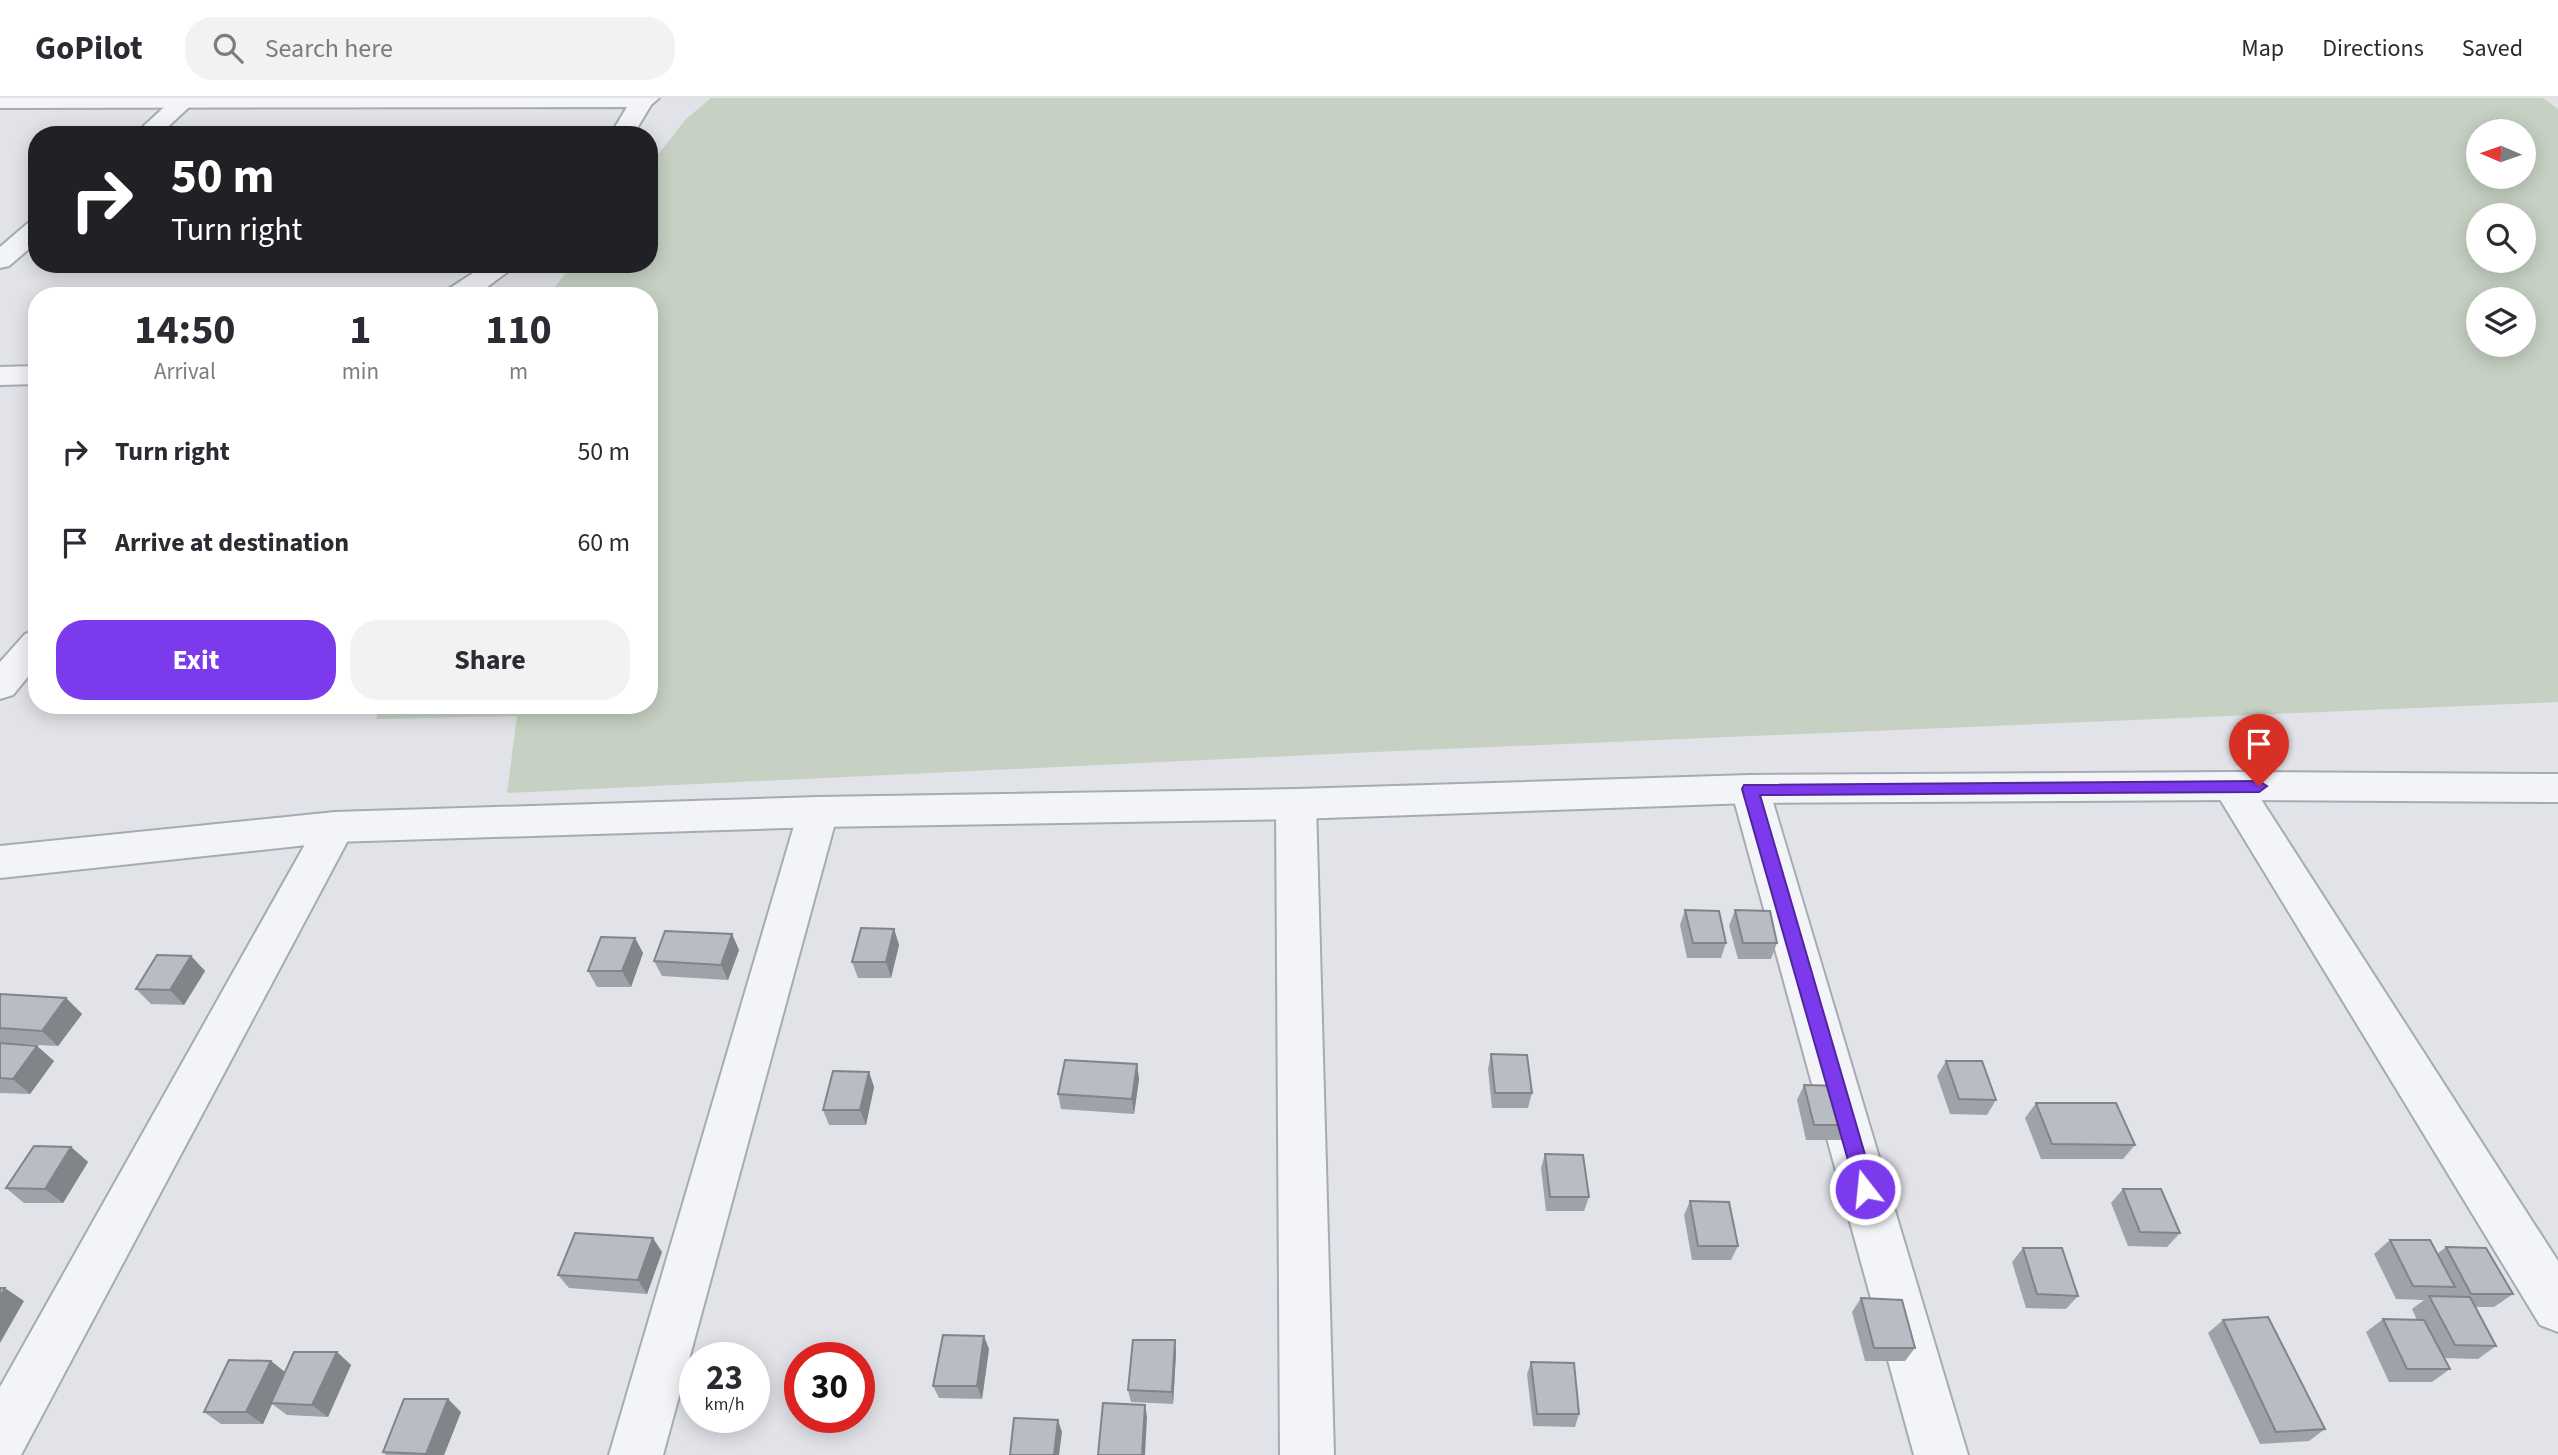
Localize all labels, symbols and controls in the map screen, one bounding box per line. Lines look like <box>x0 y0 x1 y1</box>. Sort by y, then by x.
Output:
search box <box>185 17 675 80</box>
text: GoPilot <box>35 25 143 72</box>
icon: search <box>209 29 247 67</box>
text: Search here <box>265 30 393 67</box>
text: Map <box>2241 31 2284 66</box>
text: Directions <box>2322 31 2424 66</box>
text: Saved <box>2462 31 2523 66</box>
north arrow <box>2466 119 2536 189</box>
map controls <box>2466 119 2536 357</box>
text: 50 m <box>171 142 275 212</box>
icon: right <box>56 154 147 245</box>
button: search <box>2466 203 2536 273</box>
text: Turn right <box>171 207 302 253</box>
button: layers <box>2466 287 2536 357</box>
text: 14:50 <box>134 300 236 360</box>
text: 1 <box>349 300 371 360</box>
text: 110 <box>485 300 552 360</box>
text: Arrival <box>154 355 216 388</box>
text: min <box>342 355 379 388</box>
text: m <box>509 355 528 388</box>
icon: right <box>56 433 94 471</box>
text: Turn right <box>115 433 230 470</box>
text: 50 m <box>577 433 630 470</box>
icon: arrive <box>56 524 94 562</box>
text: Arrive at destination <box>115 524 349 561</box>
text: 60 m <box>577 524 630 561</box>
button: Exit <box>56 620 336 700</box>
button: Share <box>350 620 630 700</box>
pin <box>2229 714 2289 786</box>
icon: arrive <box>2240 725 2278 763</box>
position arrow <box>1828 1152 1902 1226</box>
speed limit sign: 30 <box>784 1342 875 1433</box>
text: 23 <box>706 1353 743 1403</box>
text: km/h <box>705 1392 744 1417</box>

